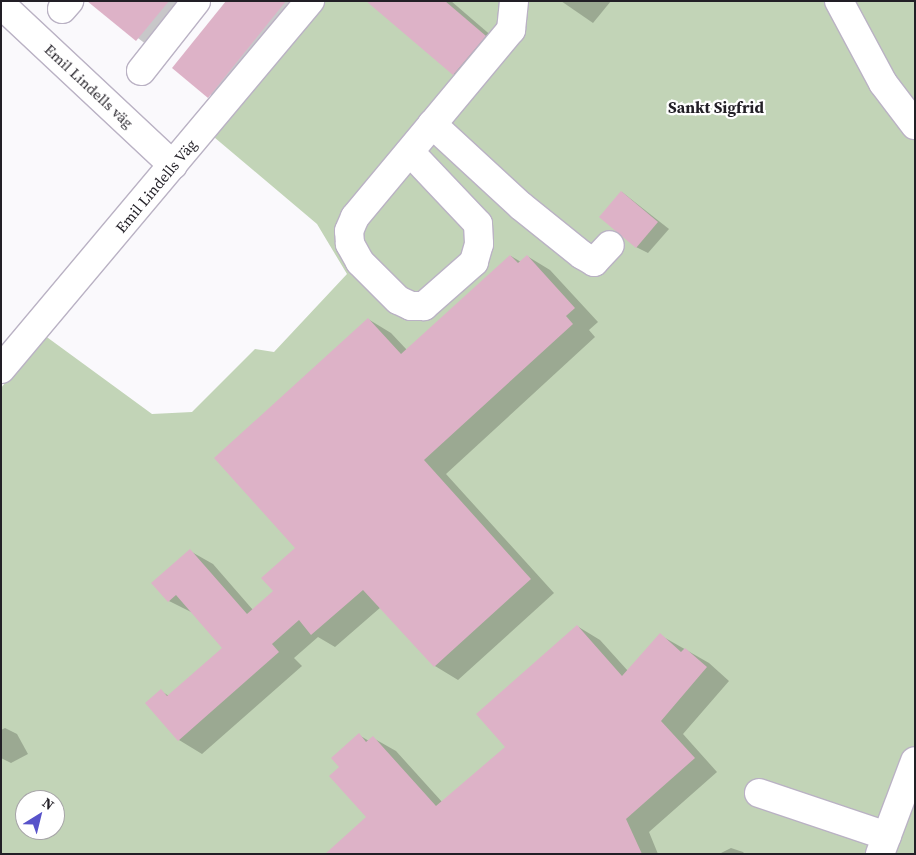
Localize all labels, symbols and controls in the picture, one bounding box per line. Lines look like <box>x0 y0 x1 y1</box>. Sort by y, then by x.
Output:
street label: Emil Lindells väg <box>41 40 137 132</box>
district label: Sankt Sigfrid <box>668 97 764 117</box>
street label: Emil Lindells Väg <box>112 135 200 237</box>
north arrow <box>15 790 65 840</box>
text: N <box>38 793 58 815</box>

